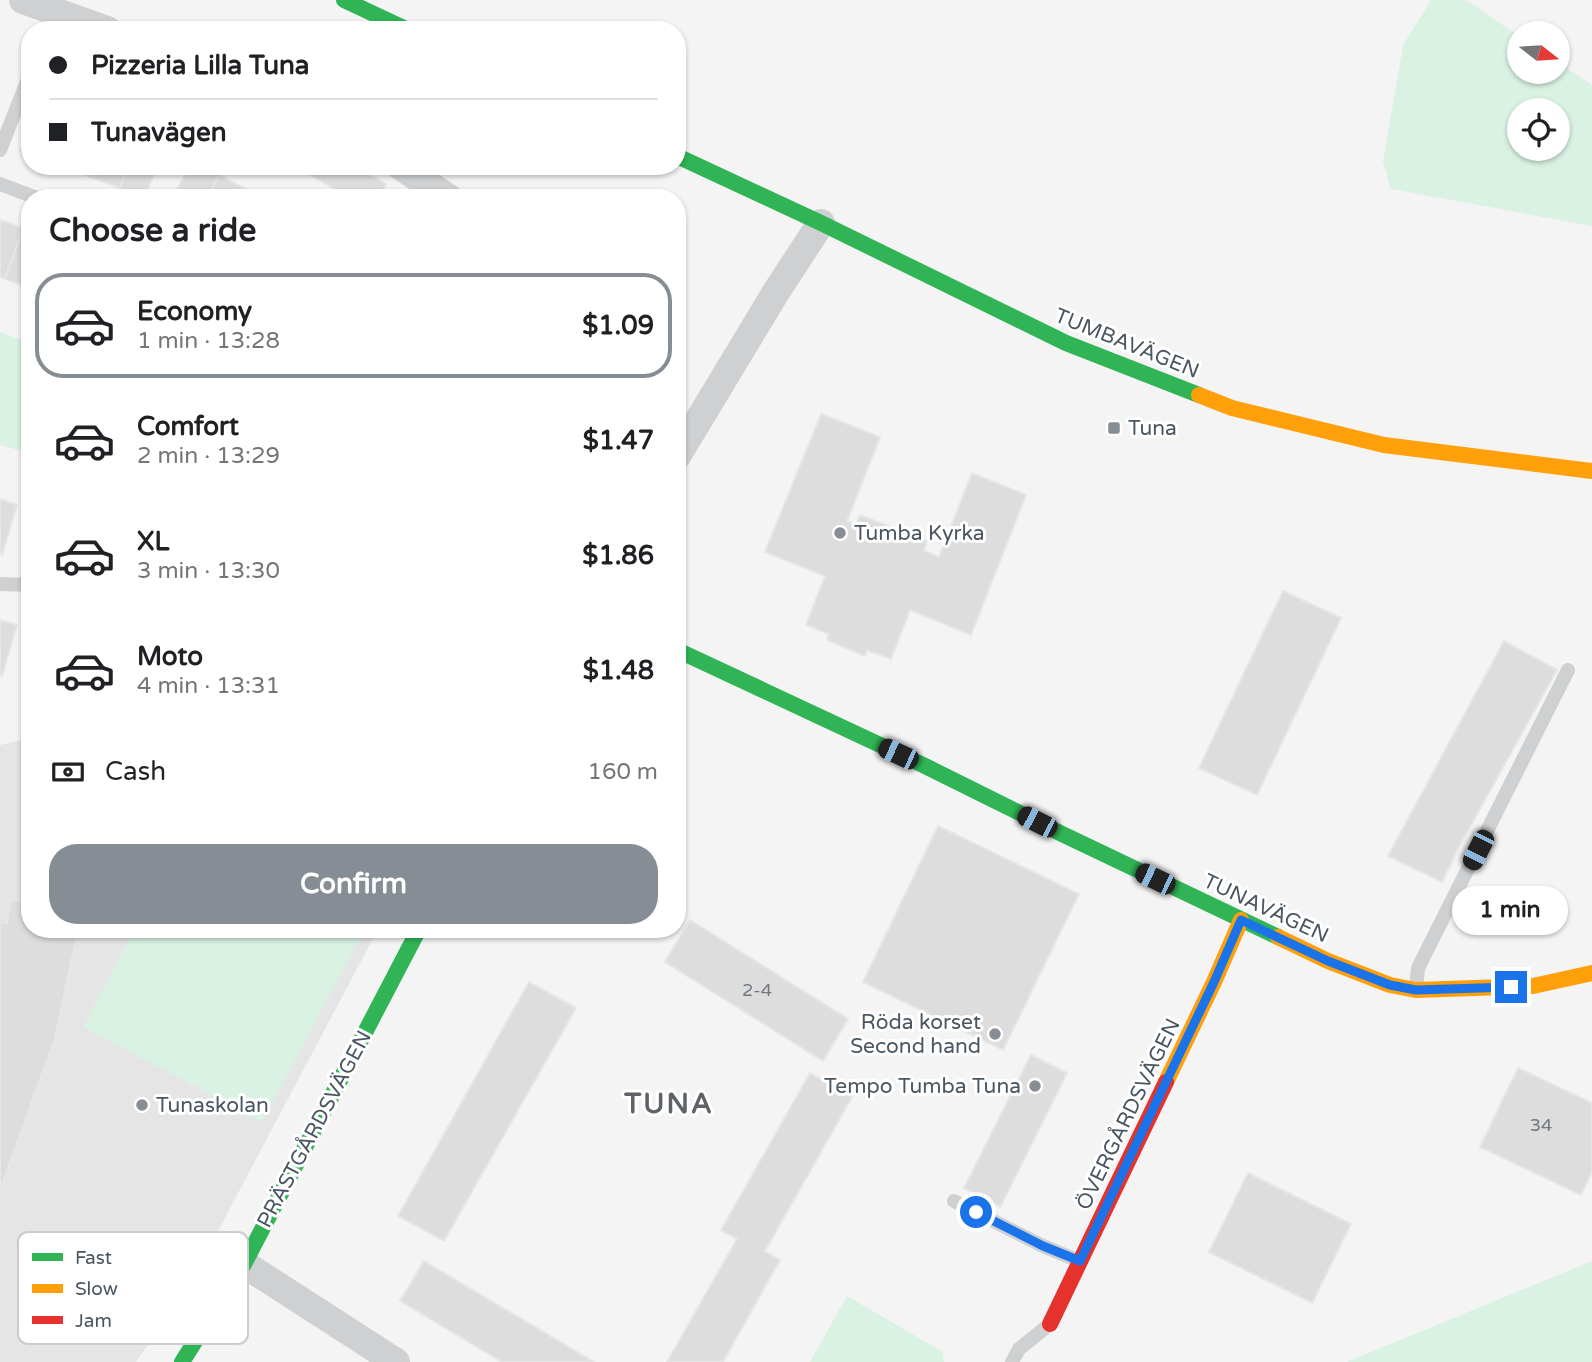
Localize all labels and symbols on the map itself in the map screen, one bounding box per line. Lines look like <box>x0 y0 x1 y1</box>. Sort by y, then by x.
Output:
north arrow <box>1507 21 1570 84</box>
street label: TUMBAVÄGEN <box>1051 303 1203 384</box>
place label: Tuna <box>1128 416 1177 441</box>
marker: Tuna <box>1106 420 1122 436</box>
place label: Tumba Kyrka <box>854 521 985 546</box>
marker: Tumba Kyrka <box>832 525 848 541</box>
car <box>875 736 922 772</box>
car <box>1014 803 1061 841</box>
car <box>1460 827 1497 873</box>
car <box>1132 860 1179 898</box>
street label: TUNAVÄGEN <box>1199 868 1332 948</box>
callout: 1 min <box>1453 886 1569 934</box>
route end <box>1495 971 1527 1003</box>
house number: 2-4 <box>742 979 772 1001</box>
place label: Röda korset Second hand <box>850 1010 981 1059</box>
street label: ÖVERGÅRDSVÄGEN <box>1071 1014 1186 1214</box>
street label: PRÄSTGÅRDSVÄGEN <box>252 1026 377 1232</box>
marker: Röda korset Second hand <box>987 1026 1003 1042</box>
place label: Tempo Tumba Tuna <box>824 1074 1021 1099</box>
marker: Tempo Tumba Tuna <box>1027 1078 1043 1094</box>
district label: TUNA <box>623 1087 714 1121</box>
place label: Tunaskolan <box>156 1093 269 1118</box>
marker: Tunaskolan <box>134 1097 150 1113</box>
house number: 34 <box>1530 1114 1552 1136</box>
route start <box>960 1196 992 1228</box>
legend <box>18 1232 248 1344</box>
text: Fast <box>75 1247 112 1269</box>
text: Slow <box>75 1278 118 1300</box>
text: Jam <box>75 1310 112 1332</box>

